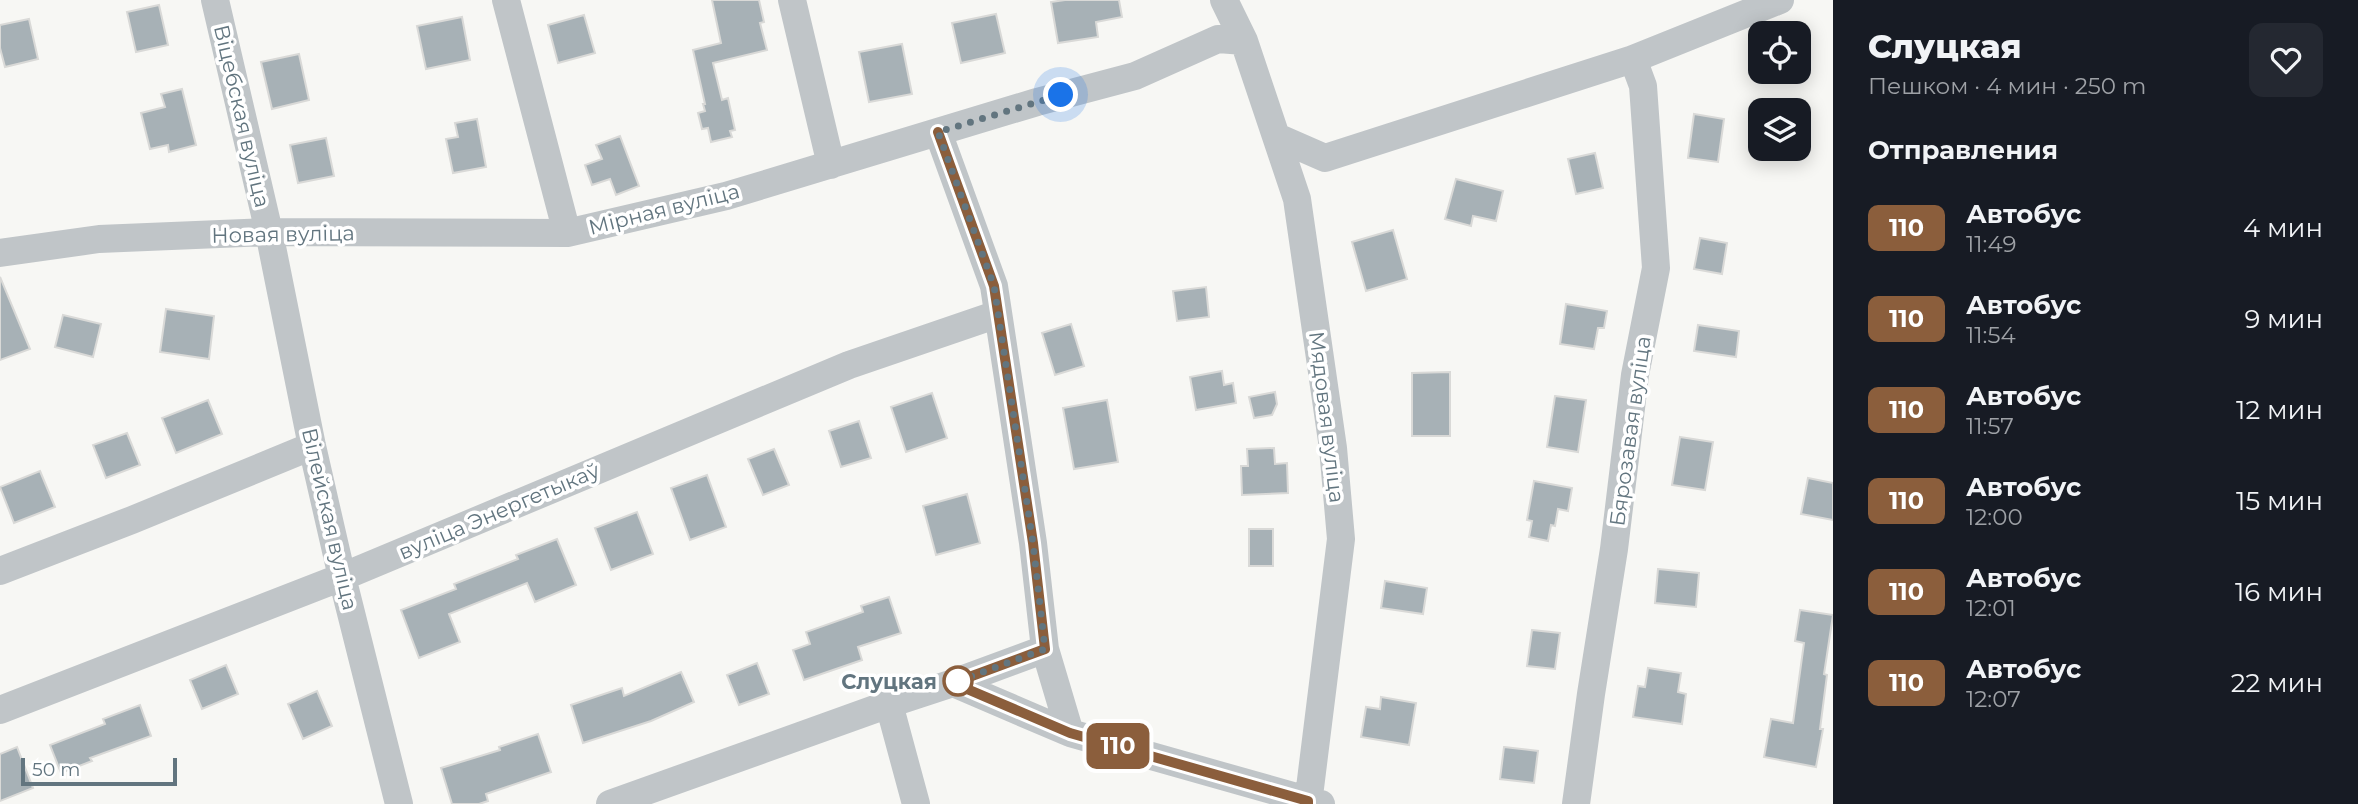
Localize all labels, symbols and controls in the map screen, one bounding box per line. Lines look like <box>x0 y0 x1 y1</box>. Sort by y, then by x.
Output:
map controls <box>1748 21 1811 161</box>
button: locate <box>1748 21 1811 84</box>
street label: Віцебская вуліца <box>209 22 275 210</box>
button: heart <box>2249 23 2323 97</box>
text: Слуцкая <box>1868 26 2022 66</box>
text: Пешком · 4 мин · 250 m <box>1868 72 2146 100</box>
your location <box>1043 77 1078 112</box>
button: layers <box>1748 98 1811 161</box>
text: Отправления <box>1868 134 2058 166</box>
street label: Мірная вуліца <box>586 178 742 240</box>
text: Автобус <box>1966 198 2081 230</box>
text: 4 мин <box>2243 212 2323 244</box>
text: 110 <box>1889 213 1924 242</box>
street label: Новая вуліца <box>211 220 355 248</box>
text: 11:49 <box>1966 230 2017 258</box>
text: Автобус <box>1966 289 2081 321</box>
text: 9 мин <box>2244 303 2323 335</box>
text: 110 <box>1889 304 1924 333</box>
text: 11:54 <box>1966 321 2016 349</box>
street label: Мядовая вуліца <box>1304 330 1350 504</box>
street label: Бярозавая вуліца <box>1604 334 1656 528</box>
text: Автобус <box>1966 380 2081 412</box>
text: 12 мин <box>2236 394 2323 426</box>
text: 110 <box>1889 395 1924 424</box>
text: 11:57 <box>1966 412 2014 440</box>
street label: Вілейская вуліца <box>297 426 363 612</box>
street label: вуліца Энергетыкаў <box>395 457 603 565</box>
text: Автобус <box>1966 471 2081 503</box>
text: 15 мин <box>2236 485 2323 517</box>
text: 110 <box>1889 486 1924 515</box>
text: 12:00 <box>1966 503 2023 531</box>
text: Автобус <box>1966 562 2081 594</box>
text: 16 мин <box>2235 576 2323 608</box>
text: 110 <box>1889 577 1924 606</box>
text: 12:01 <box>1966 594 2016 622</box>
text: Автобус <box>1966 653 2081 685</box>
marker: Слуцкая <box>943 666 973 696</box>
text: 22 мин <box>2231 667 2323 699</box>
text: 110 <box>1889 668 1924 697</box>
place label: Слуцкая <box>841 669 937 694</box>
text: 12:07 <box>1966 685 2021 713</box>
line badge: 110 <box>1078 723 1158 769</box>
text: 110 <box>1100 731 1136 760</box>
scale bar <box>21 755 177 787</box>
text: 50 m <box>32 758 80 781</box>

